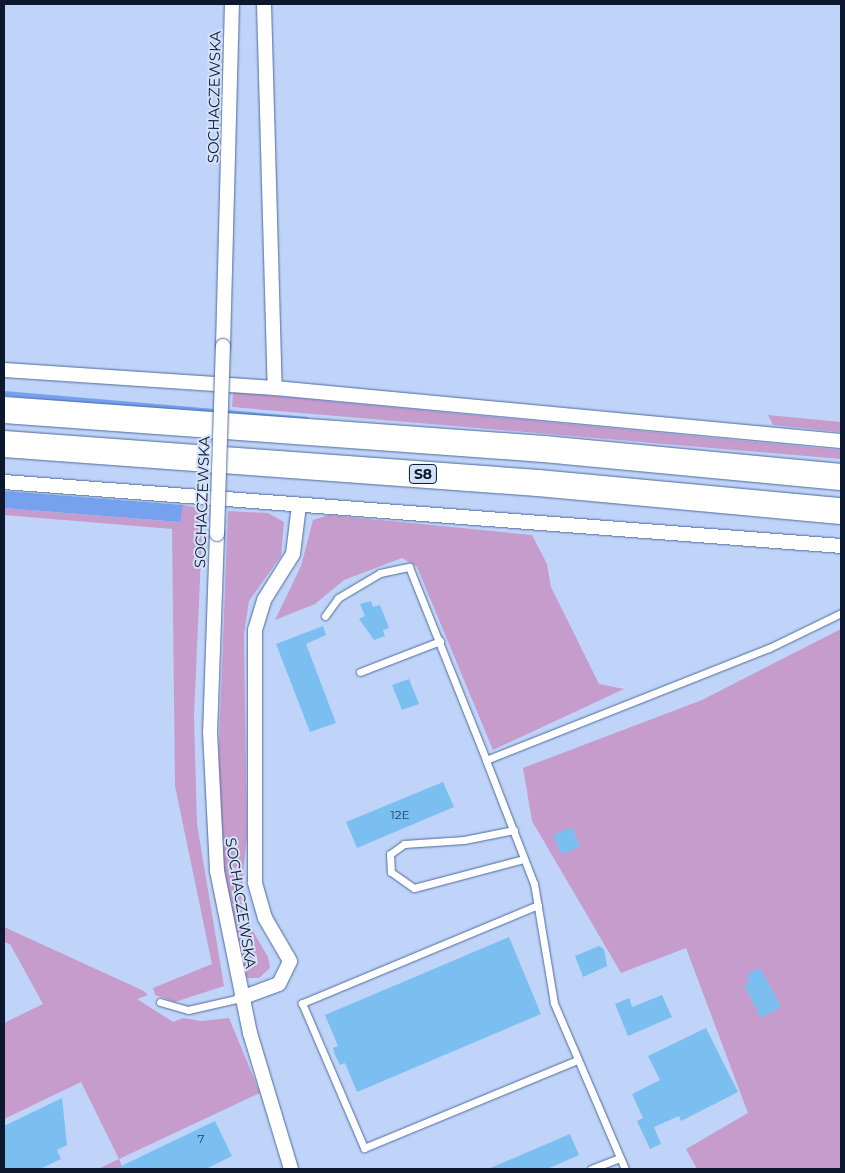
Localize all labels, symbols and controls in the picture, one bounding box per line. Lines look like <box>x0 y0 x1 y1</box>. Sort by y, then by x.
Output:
street label: SOCHACZEWSKA <box>204 31 224 163</box>
street label: SOCHACZEWSKA <box>191 436 213 568</box>
road number: S8 <box>408 462 438 486</box>
house number: 12E <box>390 808 410 822</box>
street label: SOCHACZEWSKA <box>222 836 260 970</box>
house number: 7 <box>197 1132 205 1146</box>

